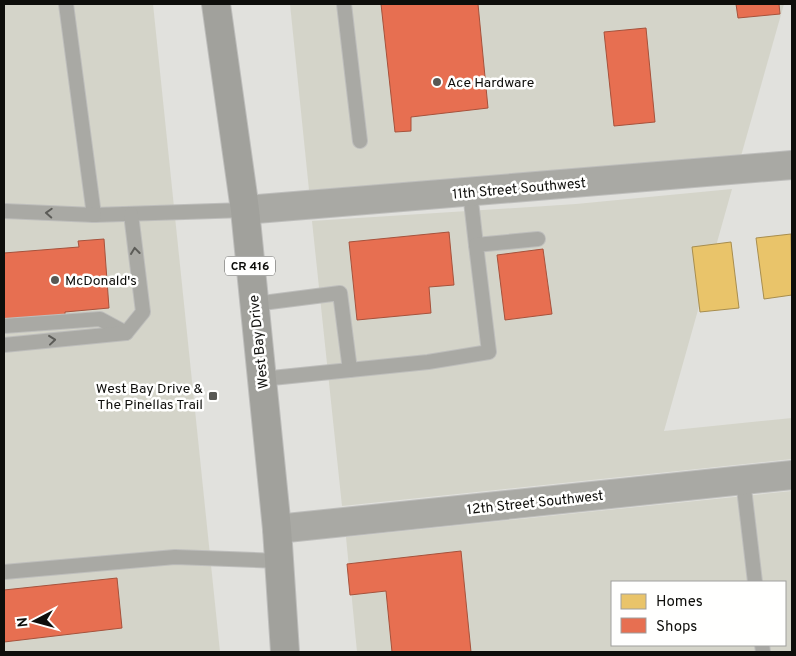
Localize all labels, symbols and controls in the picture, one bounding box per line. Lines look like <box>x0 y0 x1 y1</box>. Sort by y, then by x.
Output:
place label: Ace Hardware <box>447 75 534 92</box>
marker: Ace Hardware <box>431 76 443 88</box>
street label: 11th Street Southwest <box>452 175 587 204</box>
one-way arrow <box>45 207 53 218</box>
one-way arrow <box>131 247 141 256</box>
road number: CR 416 <box>225 256 275 276</box>
place label: McDonald's <box>65 273 137 290</box>
marker: McDonald's <box>49 274 61 286</box>
street label: West Bay Drive <box>246 294 273 390</box>
one-way arrow <box>49 335 57 346</box>
place label: West Bay Drive & The Pinellas Trail <box>96 381 204 414</box>
marker: West Bay Drive & The Pinellas Trail <box>207 390 219 402</box>
street label: 12th Street Southwest <box>466 488 604 519</box>
legend <box>611 581 786 646</box>
text: Homes <box>656 593 703 612</box>
north arrow <box>10 596 60 646</box>
text: N <box>15 616 33 628</box>
text: Shops <box>656 618 697 637</box>

